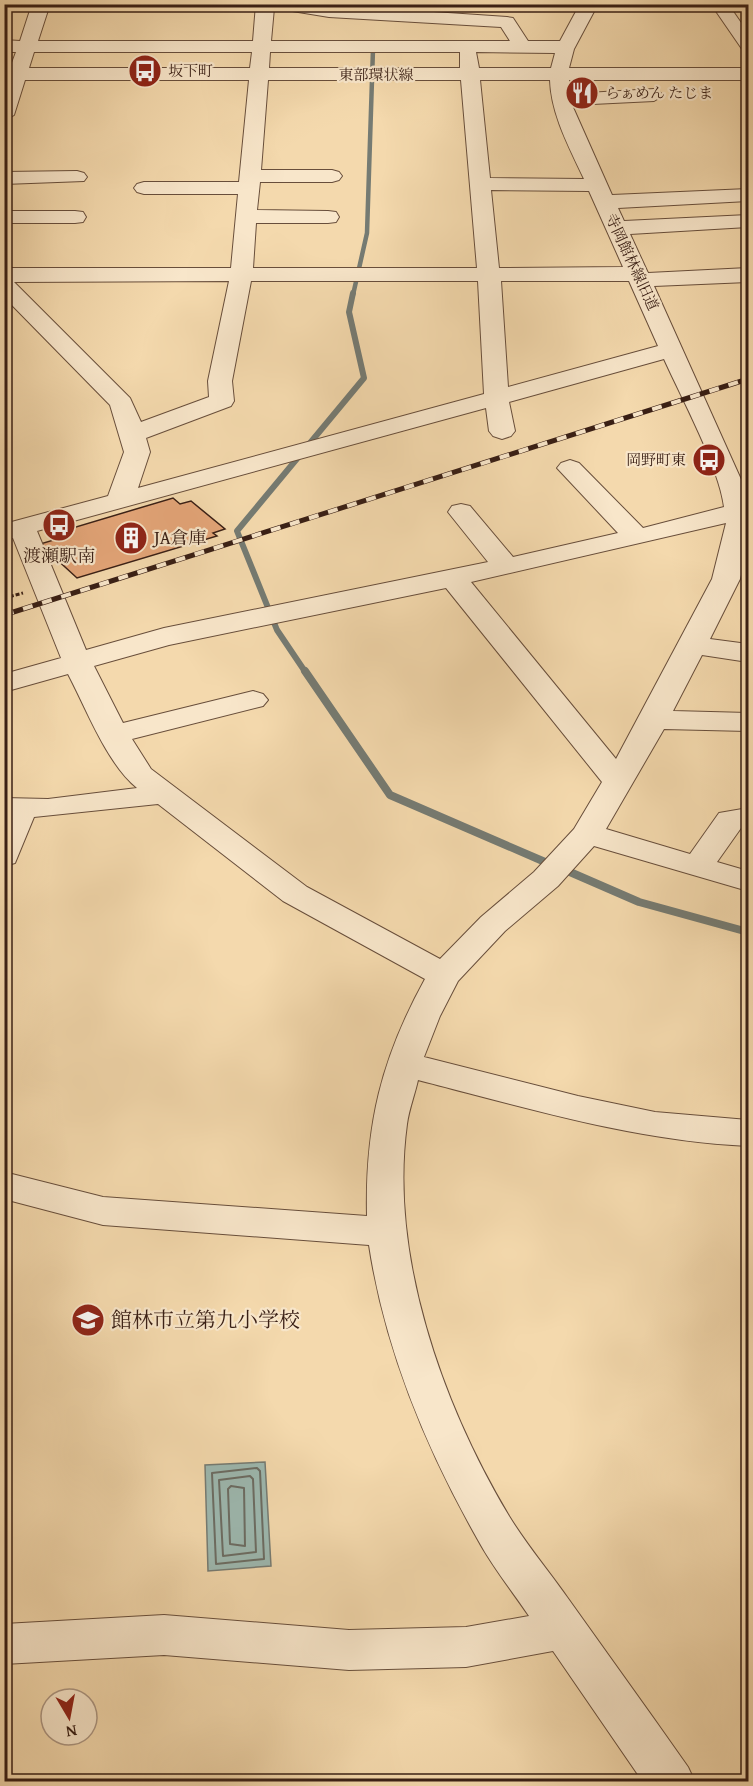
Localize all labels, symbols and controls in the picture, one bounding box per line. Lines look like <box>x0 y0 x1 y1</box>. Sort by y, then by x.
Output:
bus stop icon: 坂下町 <box>127 53 163 89</box>
place label: 坂下町 <box>168 60 213 81</box>
street label: 東部環状線 <box>338 64 414 85</box>
restaurant icon: らぁめん たじま <box>564 75 600 111</box>
place label: らぁめん たじま <box>605 82 713 103</box>
street label: 寺岡館林線旧道 <box>601 210 664 314</box>
bus stop icon: 岡野町東 <box>691 442 727 478</box>
place label: 岡野町東 <box>626 449 686 470</box>
bus stop icon: 渡瀬駅南 <box>41 507 77 543</box>
building icon: JA倉庫 <box>113 520 149 556</box>
place label: JA倉庫 <box>152 524 207 551</box>
place label: 渡瀬駅南 <box>23 542 95 569</box>
school or university icon: 館林市立第九小学校 <box>70 1302 106 1338</box>
place label: 館林市立第九小学校 <box>111 1304 300 1335</box>
north arrow <box>39 1687 99 1747</box>
text: N <box>64 1719 79 1745</box>

